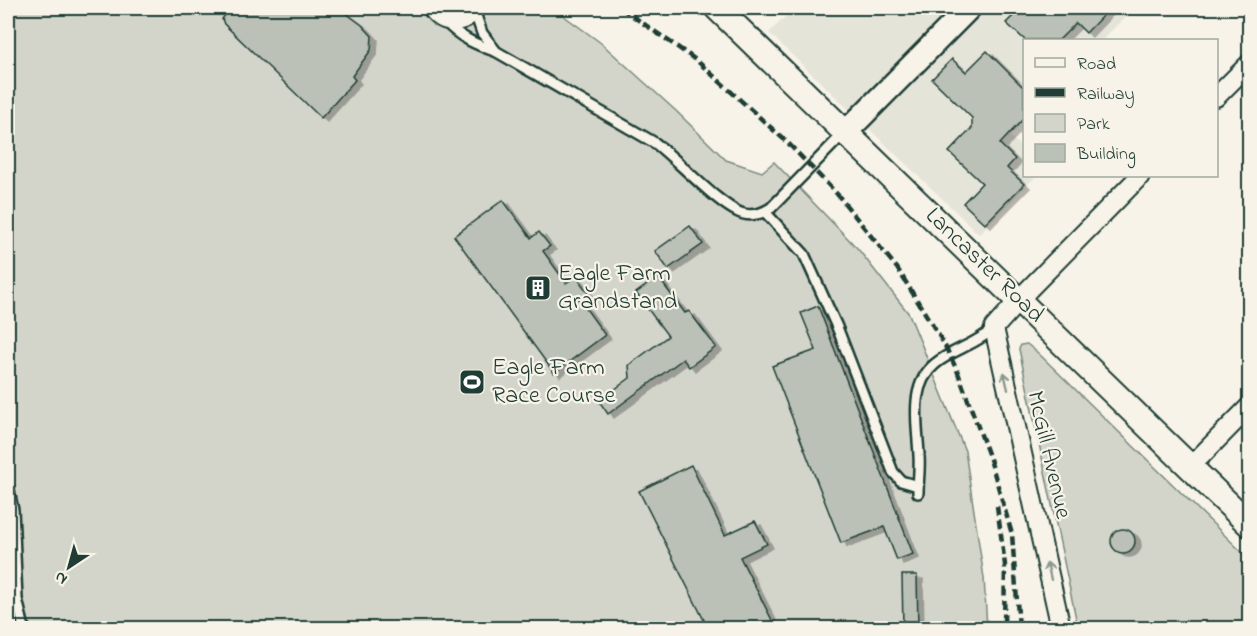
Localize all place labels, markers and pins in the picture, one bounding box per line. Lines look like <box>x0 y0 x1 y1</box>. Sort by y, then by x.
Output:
place label: Eagle Farm Grandstand <box>558 257 678 320</box>
building icon: Eagle Farm Grandstand <box>523 273 553 303</box>
place label: Eagle Farm Race Course <box>492 351 616 414</box>
sports icon: Eagle Farm Race Course <box>457 367 487 397</box>

